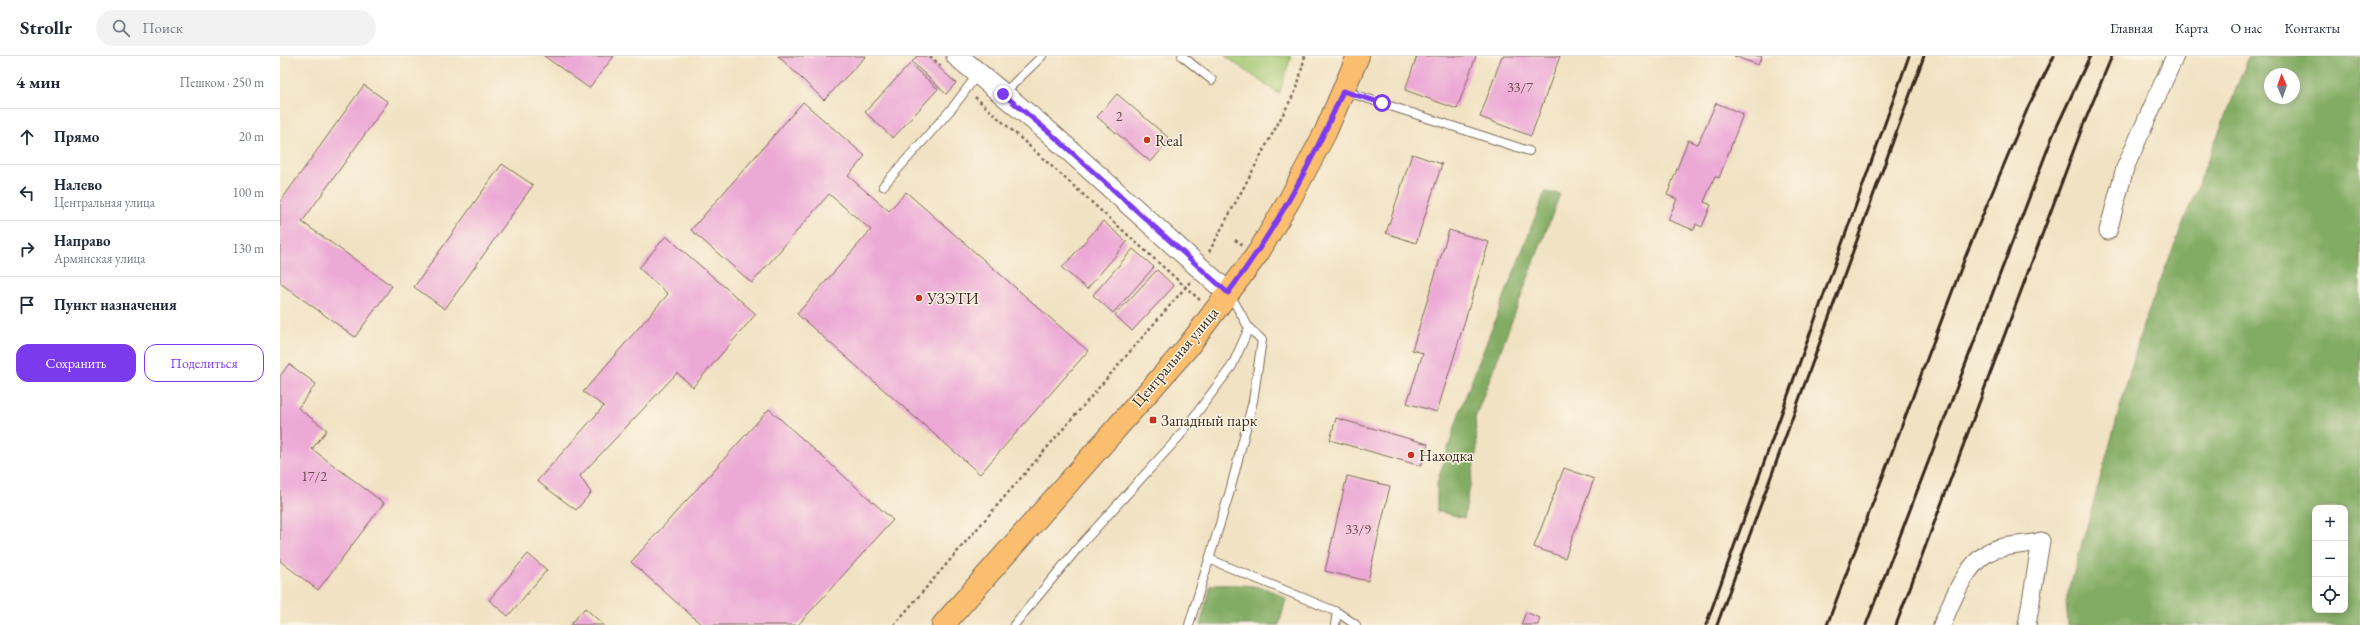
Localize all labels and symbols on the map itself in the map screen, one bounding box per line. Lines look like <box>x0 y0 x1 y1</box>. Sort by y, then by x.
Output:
north arrow <box>2264 68 2300 104</box>
house number: 33/7 <box>1507 78 1533 96</box>
route end <box>994 85 1012 103</box>
route start <box>1373 94 1391 112</box>
house number: 2 <box>1116 107 1123 125</box>
place label: Real <box>1155 130 1183 151</box>
marker: Real <box>1142 135 1152 145</box>
place label: УЗЭТИ <box>926 288 979 309</box>
marker: УЗЭТИ <box>914 293 924 303</box>
street label: Центральная улица <box>1127 302 1223 411</box>
place label: Западный парк <box>1161 410 1258 431</box>
marker: Западный парк <box>1148 415 1158 425</box>
place label: Находка <box>1419 445 1474 466</box>
marker: Находка <box>1406 450 1416 460</box>
house number: 17/2 <box>301 467 327 485</box>
house number: 33/9 <box>1345 520 1371 538</box>

